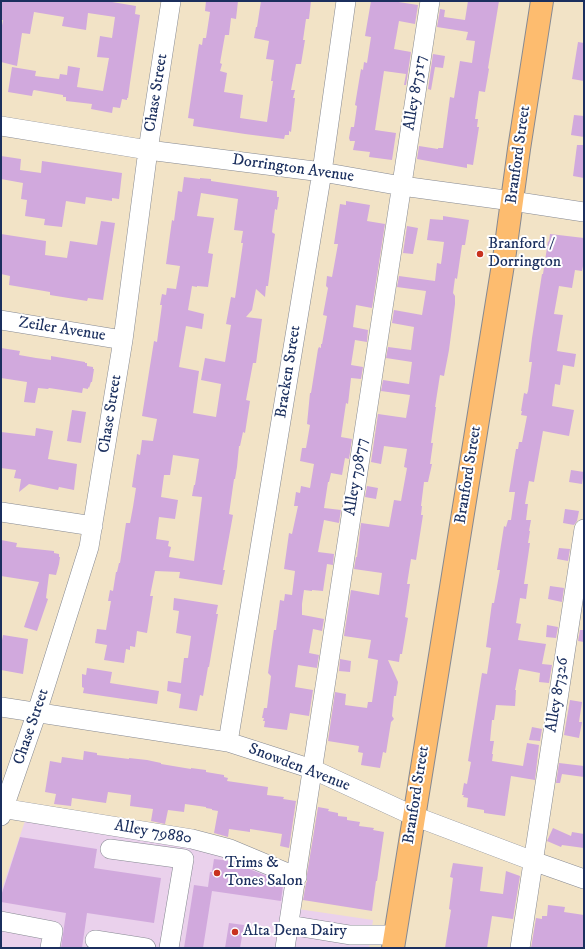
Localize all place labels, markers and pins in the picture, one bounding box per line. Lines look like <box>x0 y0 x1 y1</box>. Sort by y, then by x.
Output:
place label: Branford / Dorrington <box>488 235 561 273</box>
marker: Branford / Dorrington <box>475 249 485 259</box>
place label: Trims & Tones Salon <box>225 854 303 892</box>
marker: Trims & Tones Salon <box>212 868 222 878</box>
place label: Alta Dena Dairy <box>243 922 347 942</box>
marker: Alta Dena Dairy <box>230 927 240 937</box>

